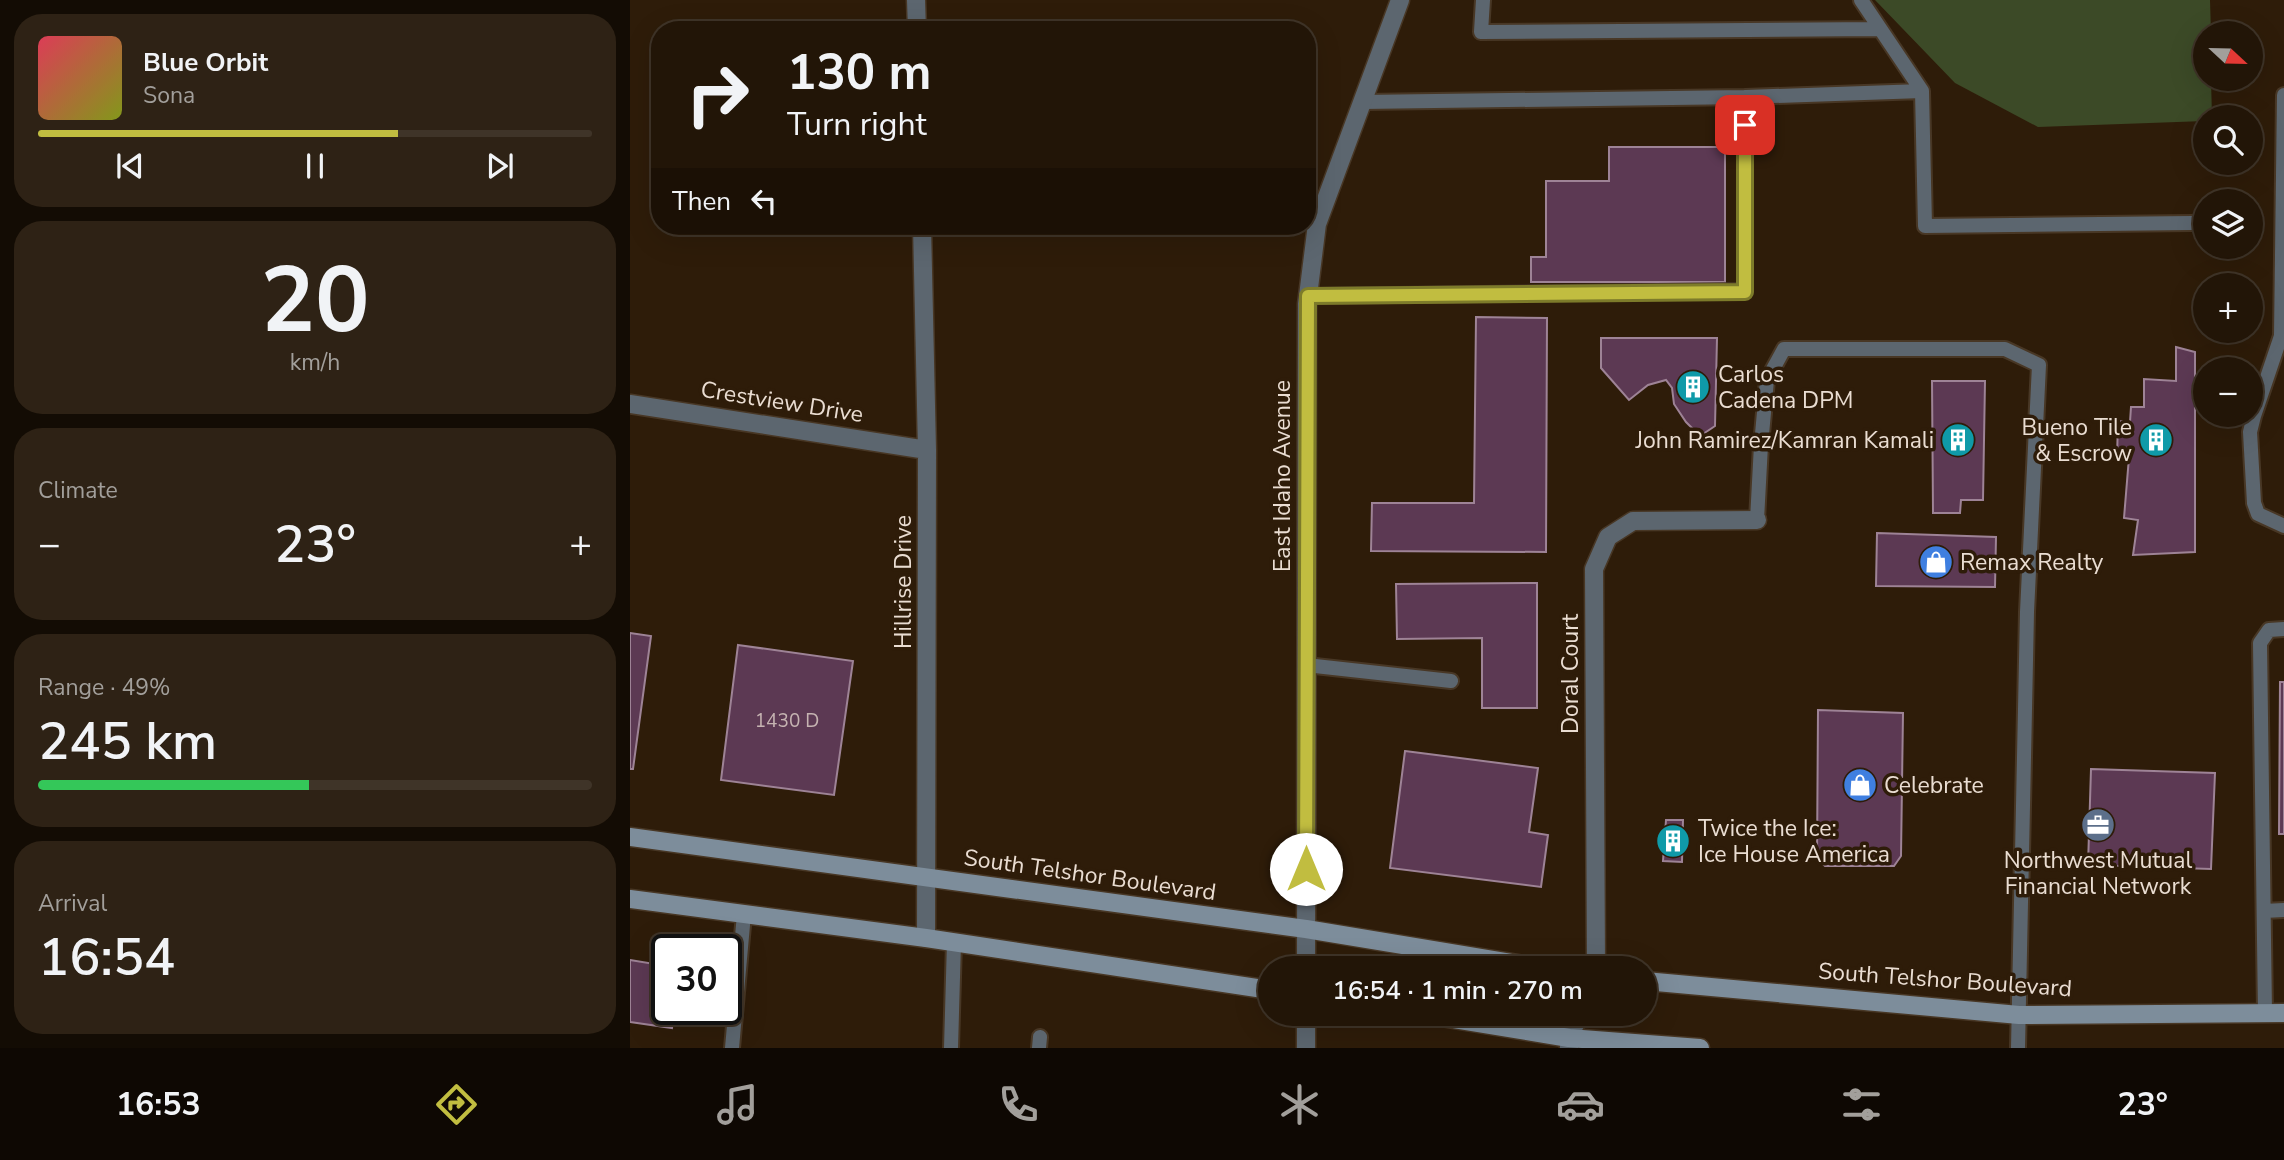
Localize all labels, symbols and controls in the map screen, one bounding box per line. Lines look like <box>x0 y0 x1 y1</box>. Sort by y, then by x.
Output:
north arrow <box>2193 21 2263 91</box>
map controls <box>2193 21 2263 427</box>
text: 130 m <box>787 39 931 106</box>
text: Blue Orbit <box>143 45 268 80</box>
icon: right <box>672 49 763 140</box>
text: Sona <box>143 80 195 111</box>
pin <box>1715 95 1775 155</box>
text: Turn right <box>787 103 927 146</box>
button: search <box>2193 105 2263 175</box>
icon: arrive <box>1726 106 1764 144</box>
icon: previous <box>111 147 149 185</box>
icon: pause <box>296 147 334 185</box>
icon: next <box>481 147 519 185</box>
icon: left <box>745 182 783 220</box>
text: Then <box>672 184 731 219</box>
button: layers <box>2193 189 2263 259</box>
text: 20 <box>260 239 370 363</box>
button: + <box>2193 273 2263 343</box>
text: km/h <box>290 347 340 378</box>
button: − <box>2193 357 2263 427</box>
place label: Carlos Cadena DPM <box>1718 359 1853 416</box>
building icon: Carlos Cadena DPM <box>1674 368 1712 406</box>
street label: Crestview Drive <box>699 374 865 430</box>
street label: East Idaho Avenue <box>1267 380 1298 572</box>
place label: Bueno Tile & Escrow <box>2021 412 2132 469</box>
building icon: John Ramirez/Kamran Kamali <box>1939 421 1977 459</box>
building icon: Bueno Tile & Escrow <box>2137 421 2175 459</box>
place label: John Ramirez/Kamran Kamali <box>1635 425 1934 456</box>
text: Climate <box>38 475 118 506</box>
text: 23° <box>274 509 356 580</box>
street label: Hillrise Drive <box>888 515 919 649</box>
text: − <box>38 519 61 570</box>
text: + <box>569 519 592 570</box>
shop icon: Remax Realty <box>1917 543 1955 581</box>
place label: Remax Realty <box>1960 547 2104 578</box>
street label: Doral Court <box>1555 613 1586 734</box>
text: Range · 49% <box>38 672 170 703</box>
text: 245 km <box>38 706 217 777</box>
house number: 1430 D <box>755 708 819 734</box>
shop icon: Celebrate <box>1841 766 1879 804</box>
place label: Celebrate <box>1884 770 1984 801</box>
office icon: Northwest Mutual Financial Network <box>2079 806 2117 844</box>
place label: Twice the Ice: Ice House America <box>1698 813 1890 870</box>
building icon: Twice the Ice: Ice House America <box>1654 822 1692 860</box>
position arrow <box>1269 832 1343 906</box>
street label: South Telshor Boulevard <box>962 842 1218 908</box>
place label: Northwest Mutual Financial Network <box>2004 845 2192 902</box>
text: Arrival <box>38 888 107 919</box>
text: 16:54 <box>38 922 175 993</box>
speed limit sign: 30 <box>651 934 742 1025</box>
street label: South Telshor Boulevard <box>1817 956 2073 1004</box>
text: 16:54 · 1 min · 270 m <box>1332 973 1583 1008</box>
icon: directions <box>432 1080 481 1129</box>
icon: music <box>713 1080 762 1129</box>
icon: phone <box>994 1080 1043 1129</box>
icon: climate <box>1275 1080 1324 1129</box>
icon: car <box>1556 1080 1605 1129</box>
icon: filters <box>1837 1080 1886 1129</box>
text: 16:53 <box>116 1083 201 1126</box>
text: 23° <box>2117 1083 2168 1126</box>

